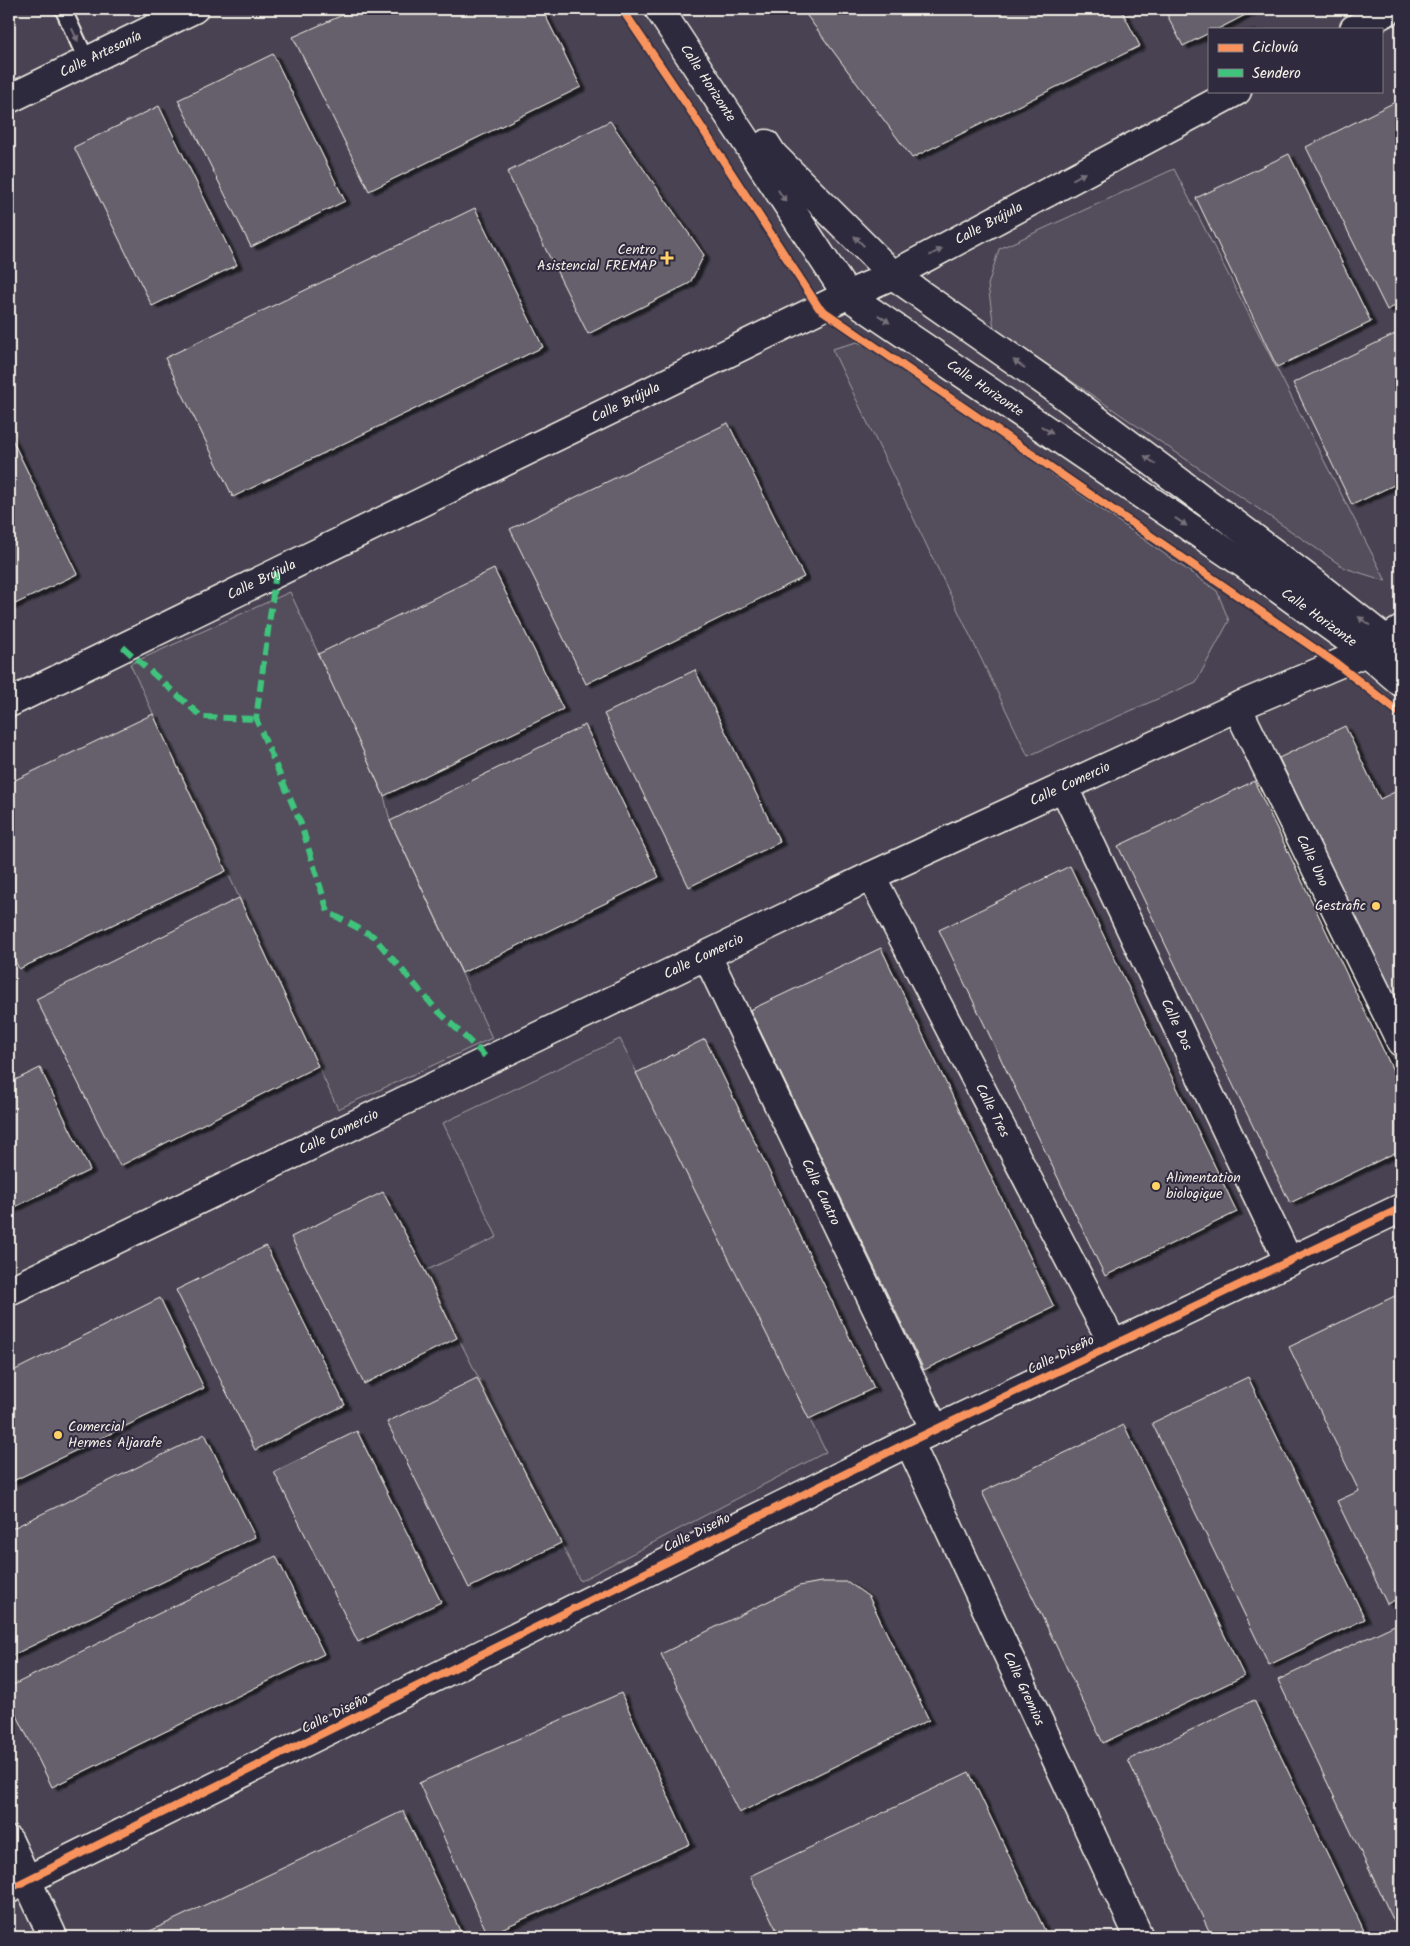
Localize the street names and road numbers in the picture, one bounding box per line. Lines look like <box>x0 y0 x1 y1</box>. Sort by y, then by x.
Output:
street label: Calle Artesanía <box>56 25 145 84</box>
street label: Calle Horizonte <box>674 40 742 127</box>
street label: Calle Brújula <box>951 196 1027 251</box>
street label: Calle Horizonte <box>942 354 1029 423</box>
street label: Calle Brújula <box>588 377 664 429</box>
street label: Calle Brújula <box>223 554 300 606</box>
street label: Calle Horizonte <box>1276 583 1362 653</box>
street label: Calle Comercio <box>1026 756 1114 812</box>
street label: Calle Uno <box>1290 831 1334 891</box>
street label: Calle Comercio <box>660 928 747 985</box>
street label: Calle Dos <box>1155 995 1198 1054</box>
street label: Calle Tres <box>969 1080 1015 1141</box>
street label: Calle Comercio <box>295 1104 383 1161</box>
street label: Calle Cuatro <box>795 1155 846 1229</box>
street label: Calle Diseño <box>1024 1329 1098 1381</box>
street label: Calle Diseño <box>660 1507 734 1559</box>
street label: Calle Gremios <box>997 1648 1050 1730</box>
street label: Calle Diseño <box>298 1688 372 1740</box>

